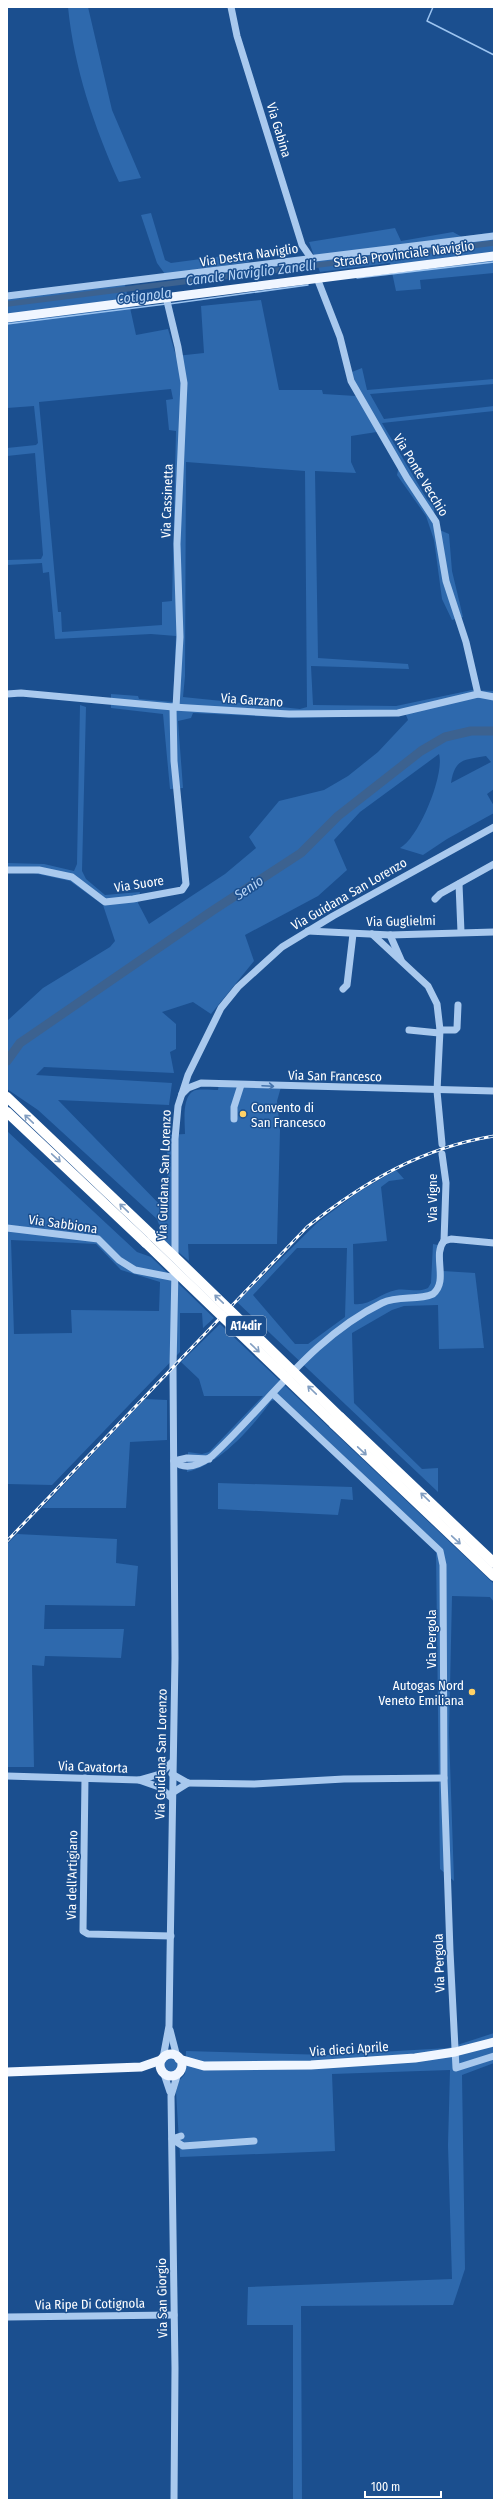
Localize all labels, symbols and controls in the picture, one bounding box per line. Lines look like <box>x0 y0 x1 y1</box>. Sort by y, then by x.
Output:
street label: Via Gabina <box>264 101 294 159</box>
street label: Strada Provinciale Naviglio <box>333 238 475 270</box>
street label: Via Destra Naviglio <box>199 241 299 269</box>
water label: Canale Naviglio Zanelli <box>185 257 317 289</box>
water label: Cotignola <box>116 284 172 308</box>
street label: Via Ponte Vecchio <box>390 431 452 519</box>
street label: Via Cassinetta <box>158 464 176 538</box>
street label: Via Garzano <box>220 690 284 710</box>
street label: Via Guidana San Lorenzo <box>289 855 410 933</box>
water label: Senio <box>230 872 267 904</box>
street label: Via Suore <box>113 873 165 895</box>
street label: Via Guglielmi <box>366 913 436 929</box>
street label: Via San Francesco <box>288 1068 382 1084</box>
one-way arrow <box>261 1083 274 1090</box>
place label: Convento di San Francesco <box>251 1100 326 1130</box>
street label: Via Guidana San Lorenzo <box>154 1109 174 1241</box>
marker: Convento di San Francesco <box>238 1109 248 1119</box>
one-way arrow <box>24 1114 34 1123</box>
one-way arrow <box>51 1153 61 1163</box>
street label: Via Vigne <box>425 1174 440 1222</box>
one-way arrow <box>119 1203 129 1213</box>
street label: Via Sabbiona <box>28 1212 98 1236</box>
one-way arrow <box>214 1294 224 1304</box>
road number: A14dir <box>226 1316 266 1336</box>
one-way arrow <box>250 1343 260 1353</box>
one-way arrow <box>307 1385 317 1394</box>
one-way arrow <box>357 1446 367 1456</box>
one-way arrow <box>420 1493 430 1502</box>
one-way arrow <box>451 1535 461 1545</box>
street label: Via Pergola <box>424 1610 439 1668</box>
place label: Autogas Nord Veneto Emiliana <box>379 1678 464 1708</box>
marker: Autogas Nord Veneto Emiliana <box>467 1687 477 1697</box>
street label: Via Guidana San Lorenzo <box>152 1688 170 1820</box>
street label: Via Cavatorta <box>58 1758 128 1776</box>
street label: Via dell'Artigiano <box>64 1830 80 1920</box>
street label: Via Pergola <box>430 1933 448 1993</box>
street label: Via dieci Aprile <box>309 2039 389 2059</box>
street label: Via San Giorgio <box>154 2258 170 2338</box>
street label: Via Ripe Di Cotignola <box>35 2296 145 2312</box>
scale bar <box>365 2473 441 2499</box>
text: 100 m <box>371 2480 400 2494</box>

